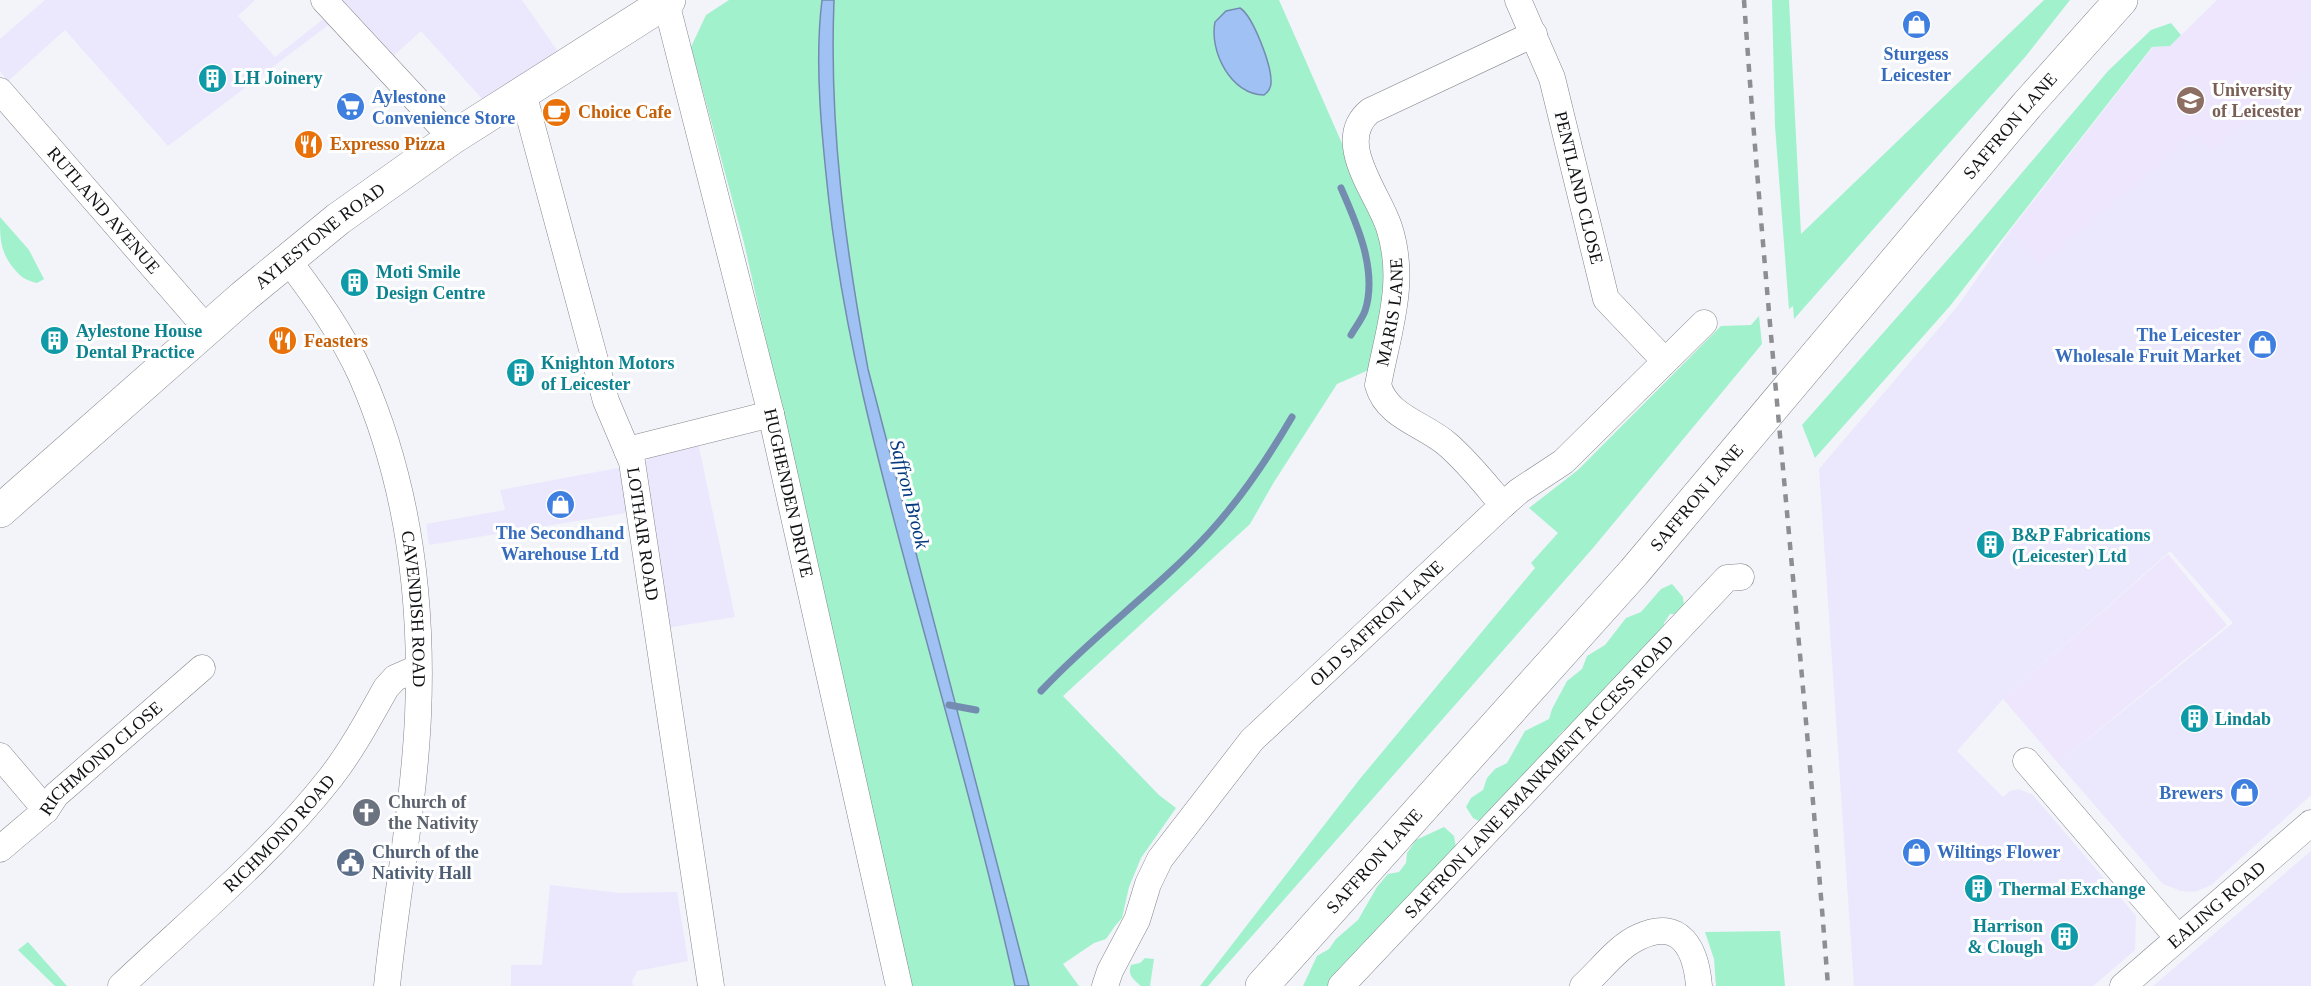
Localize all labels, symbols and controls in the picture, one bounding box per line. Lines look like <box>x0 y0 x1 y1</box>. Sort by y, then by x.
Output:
shop icon: Sturgess Leicester <box>1900 9 1932 41</box>
place label: Sturgess Leicester <box>1881 44 1951 85</box>
building icon: LH Joinery <box>197 62 229 94</box>
place label: LH Joinery <box>234 68 323 88</box>
street label: SAFFRON LANE <box>1959 69 2061 183</box>
place label: University of Leicester <box>2212 80 2301 121</box>
school or university icon: University of Leicester <box>2175 84 2207 116</box>
place label: Aylestone Convenience Store <box>372 87 515 128</box>
supermarket icon: Aylestone Convenience Store <box>335 91 367 123</box>
cafe icon: Choice Cafe <box>541 96 573 128</box>
place label: Choice Cafe <box>578 102 671 122</box>
street label: PENTLAND CLOSE <box>1551 109 1607 266</box>
restaurant icon: Expresso Pizza <box>293 128 325 160</box>
place label: Expresso Pizza <box>330 134 445 154</box>
street label: RUTLAND AVENUE <box>43 143 164 278</box>
street label: AYLESTONE ROAD <box>251 179 389 293</box>
street label: MARIS LANE <box>1372 257 1406 368</box>
place label: Moti Smile Design Centre <box>376 262 485 303</box>
building icon: Moti Smile Design Centre <box>339 266 371 298</box>
place label: Aylestone House Dental Practice <box>76 321 202 362</box>
building icon: Aylestone House Dental Practice <box>39 325 71 357</box>
restaurant icon: Feasters <box>267 325 299 357</box>
place label: The Leicester Wholesale Fruit Market <box>2055 325 2241 366</box>
shop icon: The Leicester Wholesale Fruit Market <box>2246 329 2278 361</box>
place label: Feasters <box>304 331 368 351</box>
place label: Knighton Motors of Leicester <box>541 353 675 394</box>
building icon: Knighton Motors of Leicester <box>504 357 536 389</box>
street label: HUGHENDEN DRIVE <box>760 407 817 579</box>
water label: Saffron Brook <box>885 437 934 552</box>
street label: SAFFRON LANE <box>1646 440 1747 555</box>
street label: LOTHAIR ROAD <box>623 466 663 602</box>
shop icon: The Secondhand Warehouse Ltd <box>544 488 576 520</box>
place label: The Secondhand Warehouse Ltd <box>496 523 624 564</box>
place label: B&P Fabrications (Leicester) Ltd <box>2012 525 2151 567</box>
street label: CAVENDISH ROAD <box>397 529 429 687</box>
building icon: B&P Fabrications (Leicester) Ltd <box>1975 529 2007 561</box>
street label: OLD SAFFRON LANE <box>1306 556 1447 690</box>
street label: SAFFRON LANE EMANKMENT ACCESS ROAD <box>1400 631 1677 922</box>
street label: RICHMOND CLOSE <box>35 697 166 819</box>
building icon: Lindab <box>2178 703 2210 735</box>
place label: Lindab <box>2215 709 2271 729</box>
street label: RICHMOND ROAD <box>219 771 339 896</box>
shop icon: Brewers <box>2228 777 2260 809</box>
place label: Brewers <box>2159 783 2223 803</box>
place label: Church of the Nativity <box>388 792 478 833</box>
church icon: Church of the Nativity <box>351 796 383 828</box>
street label: SAFFRON LANE <box>1322 805 1426 917</box>
shop icon: Wiltings Flower <box>1900 836 1932 868</box>
place label: Church of the Nativity Hall <box>372 842 479 883</box>
place label: Wiltings Flower <box>1937 842 2060 862</box>
public building icon: Church of the Nativity Hall <box>335 846 367 878</box>
street label: EALING ROAD <box>2164 857 2270 952</box>
building icon: Thermal Exchange <box>1962 873 1994 905</box>
place label: Thermal Exchange <box>1999 879 2146 899</box>
place label: Harrison & Clough <box>1967 916 2043 957</box>
building icon: Harrison & Clough <box>2048 920 2080 952</box>

